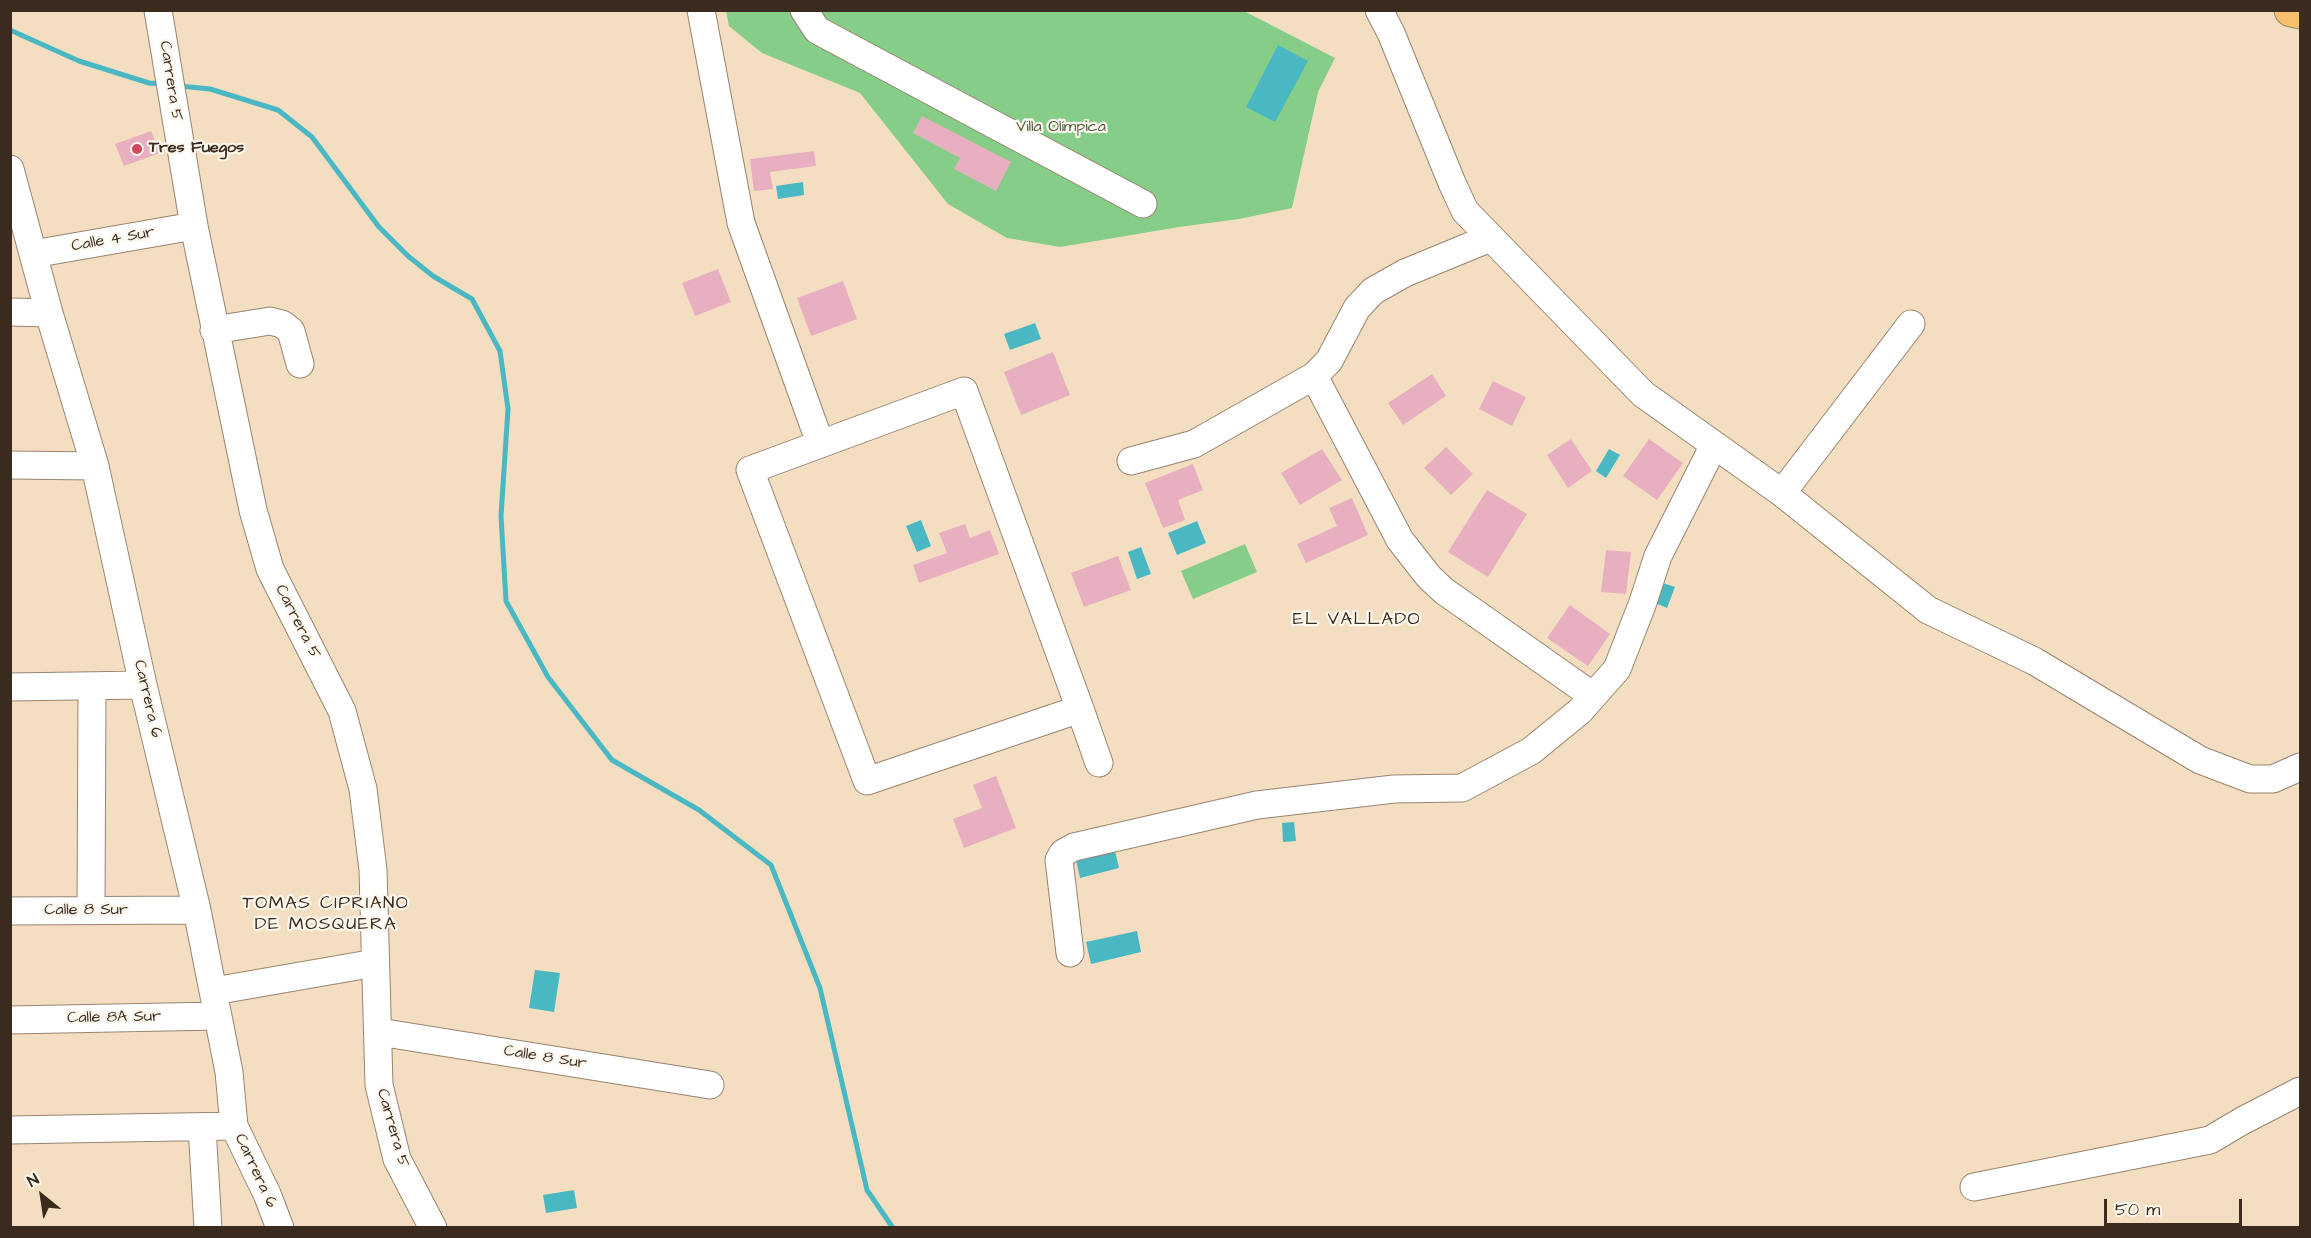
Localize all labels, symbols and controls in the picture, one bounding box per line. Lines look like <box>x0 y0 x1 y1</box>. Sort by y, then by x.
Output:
street label: Carrera 5 <box>154 40 186 122</box>
park label: Villa Olímpica <box>1016 118 1106 138</box>
place label: Tres Fuegos <box>149 139 244 159</box>
marker: Tres Fuegos <box>130 142 144 156</box>
street label: Calle 4 Sur <box>70 223 156 257</box>
street label: Carrera 5 <box>270 582 324 662</box>
district label: EL VALLADO <box>1293 609 1421 631</box>
street label: Carrera 6 <box>129 658 165 740</box>
district label: TOMAS CIPRIANO DE MOSQUERA <box>243 893 409 936</box>
street label: Calle 8 Sur <box>44 901 128 921</box>
street label: Calle 8A Sur <box>67 1008 161 1028</box>
street label: Calle 8 Sur <box>502 1042 588 1074</box>
street label: Carrera 5 <box>372 1087 412 1169</box>
street label: Carrera 6 <box>230 1131 280 1211</box>
north arrow <box>12 1166 72 1226</box>
text: N <box>23 1168 43 1192</box>
scale bar <box>2107 1187 2245 1225</box>
text: 50 m <box>2115 1197 2160 1222</box>

